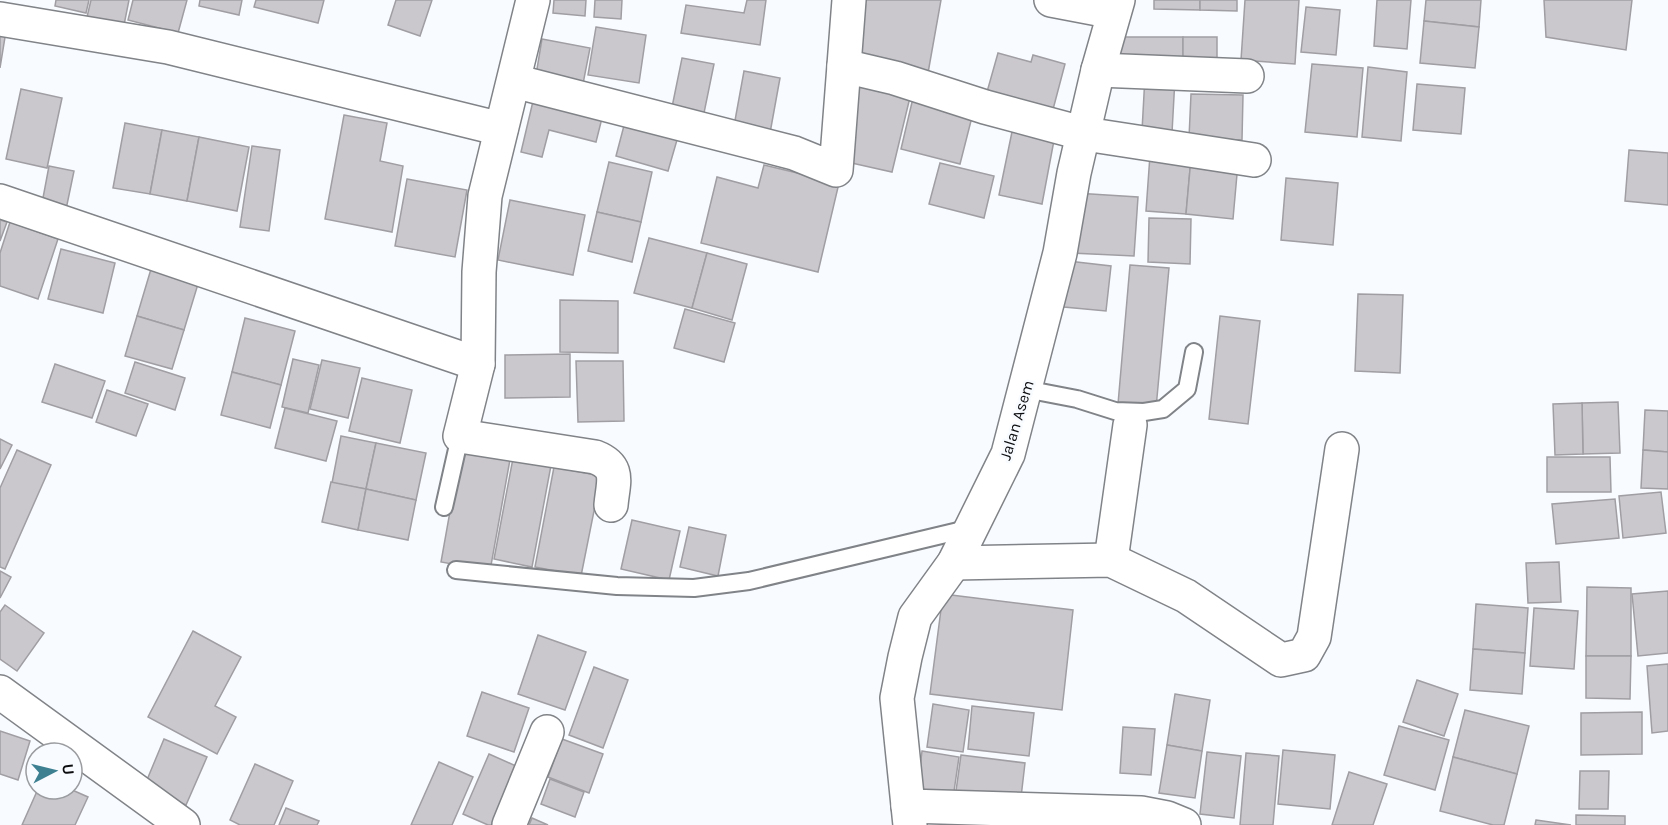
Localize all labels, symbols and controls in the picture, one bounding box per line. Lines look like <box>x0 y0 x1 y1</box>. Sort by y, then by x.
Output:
street label: Jalan Asem <box>995 378 1038 463</box>
north arrow <box>24 741 84 801</box>
text: U <box>58 763 78 776</box>

